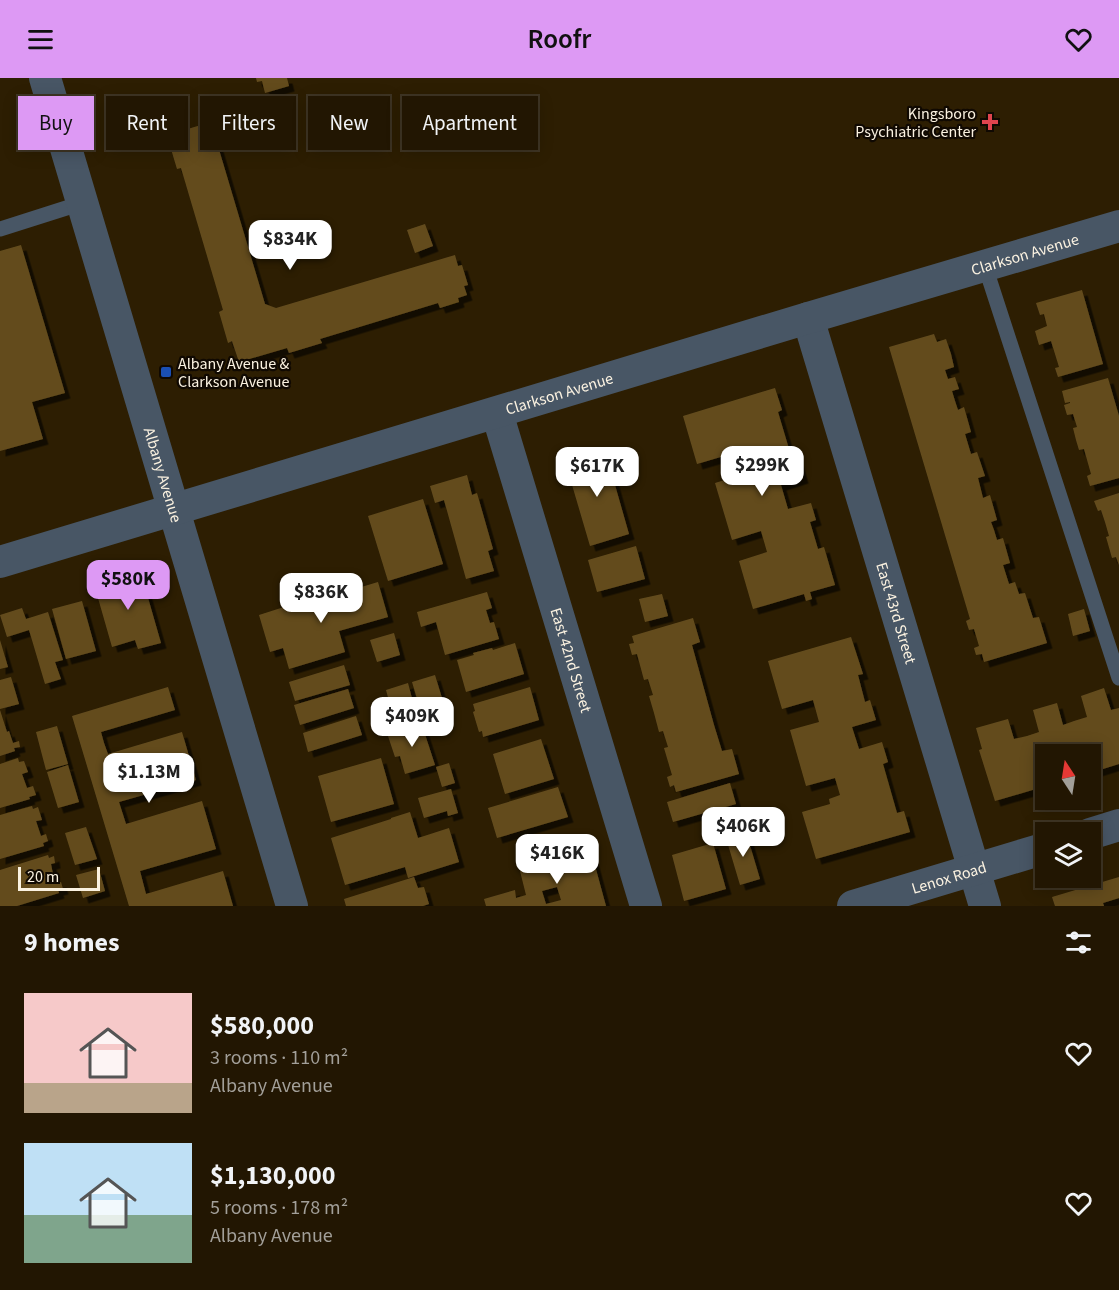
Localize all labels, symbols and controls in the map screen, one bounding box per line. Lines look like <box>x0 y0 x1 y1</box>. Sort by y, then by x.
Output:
text: Roofr <box>528 20 591 59</box>
icon: menu <box>24 23 57 56</box>
icon: heart <box>1062 23 1095 56</box>
chip: Buy <box>18 96 94 150</box>
chip: Rent <box>106 96 188 150</box>
chip: Filters <box>200 96 296 150</box>
chip: New <box>308 96 390 150</box>
chip: Apartment <box>402 96 538 150</box>
place label: Kingsboro Psychiatric Center <box>855 103 976 143</box>
marker: Kingsboro Psychiatric Center <box>981 113 999 131</box>
pin: $834K <box>248 220 332 271</box>
text: $834K <box>263 225 317 253</box>
street label: Clarkson Avenue <box>968 228 1082 281</box>
place label: Albany Avenue & Clarkson Avenue <box>178 353 289 393</box>
marker: Albany Avenue & Clarkson Avenue <box>159 365 173 379</box>
street label: Clarkson Avenue <box>503 367 616 421</box>
street label: Albany Avenue <box>138 425 187 525</box>
pin: $299K <box>720 446 804 497</box>
pin: $617K <box>555 447 639 498</box>
text: $299K <box>735 451 789 479</box>
text: $617K <box>570 452 624 480</box>
pin: $580K <box>86 560 170 611</box>
street label: East 43rd Street <box>870 560 922 667</box>
text: $580K <box>101 565 155 593</box>
pin: $836K <box>279 573 363 624</box>
text: $836K <box>294 578 348 606</box>
street label: East 42nd Street <box>544 605 597 716</box>
pin: $409K <box>370 697 454 748</box>
text: $409K <box>385 702 439 730</box>
north arrow <box>1035 744 1101 810</box>
map controls <box>1035 744 1101 888</box>
pin: $1.13M <box>100 753 198 804</box>
text: $1.13M <box>117 758 181 786</box>
pin: $406K <box>701 807 785 858</box>
text: $406K <box>716 812 770 840</box>
button: layers <box>1035 822 1101 888</box>
pin: $416K <box>515 834 599 885</box>
text: $416K <box>530 839 584 867</box>
street label: Lenox Road <box>909 857 989 900</box>
scale bar <box>18 864 100 892</box>
text: 20 m <box>27 866 59 888</box>
text: 9 homes <box>24 924 119 961</box>
icon: filters <box>1062 926 1095 959</box>
text: $580,000 <box>210 1007 314 1044</box>
icon: home <box>72 1017 144 1089</box>
icon: heart <box>1062 1037 1095 1070</box>
text: 3 rooms · 110 m² <box>210 1044 348 1072</box>
text: Albany Avenue <box>210 1072 333 1100</box>
text: $1,130,000 <box>210 1157 335 1194</box>
icon: home <box>72 1167 144 1239</box>
icon: heart <box>1062 1187 1095 1220</box>
text: 5 rooms · 178 m² <box>210 1194 348 1222</box>
text: Albany Avenue <box>210 1222 333 1250</box>

